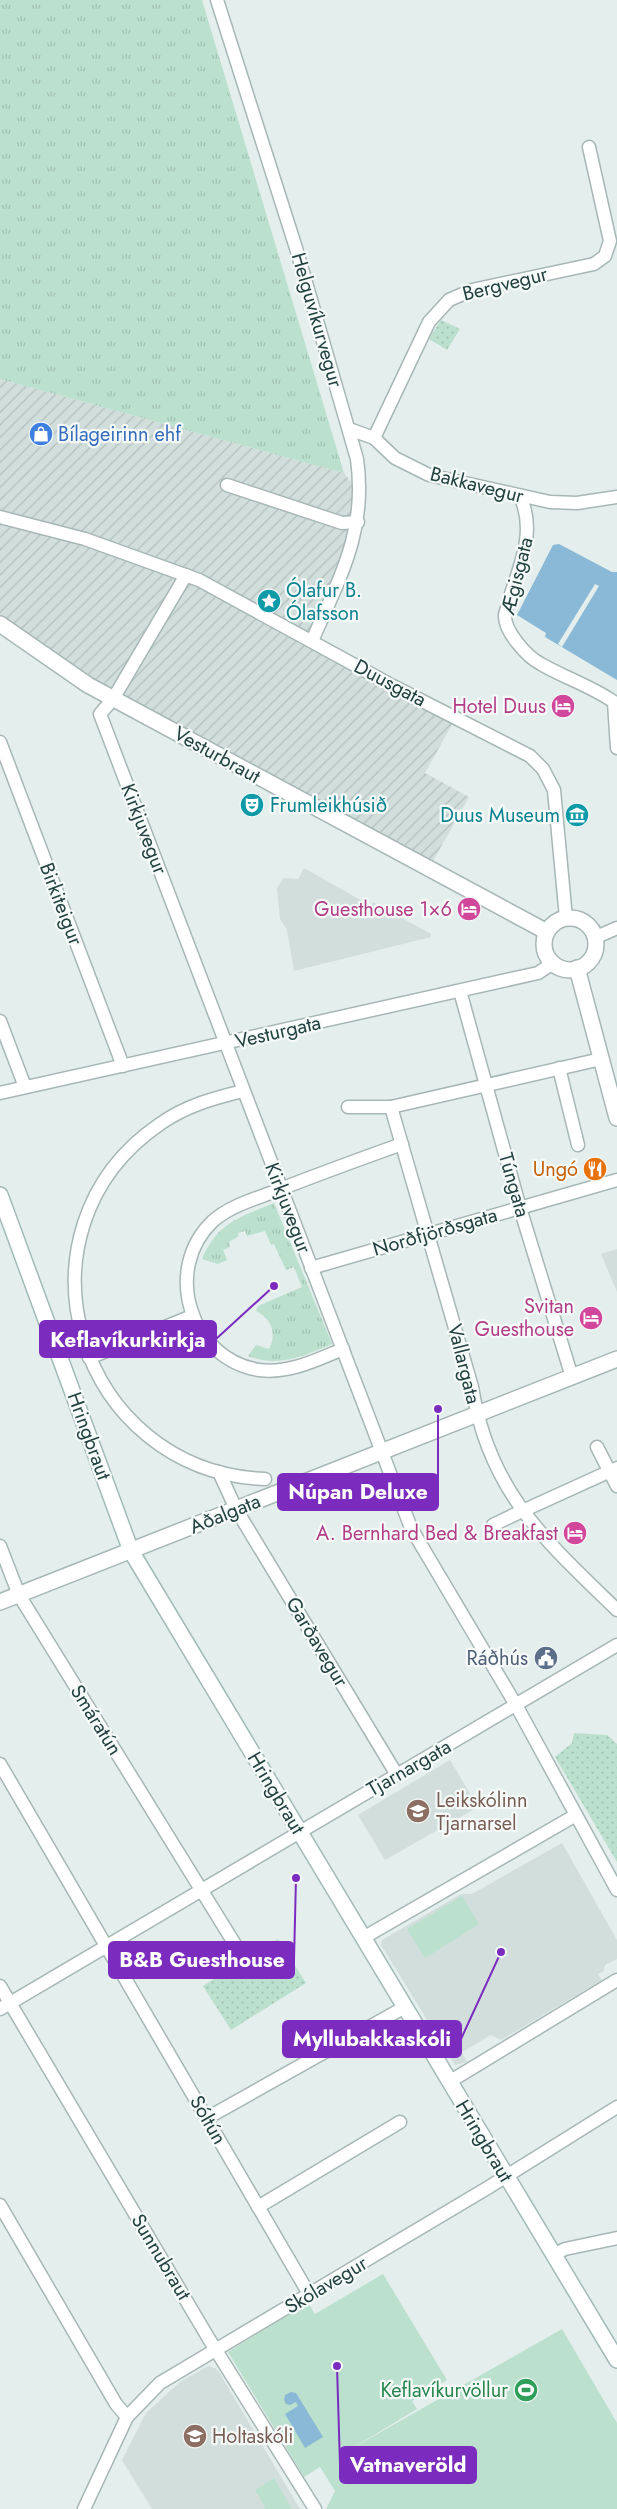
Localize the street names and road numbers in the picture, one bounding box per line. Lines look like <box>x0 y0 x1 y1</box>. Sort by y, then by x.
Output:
street label: Helguvíkurvegur <box>284 249 350 391</box>
street label: Bergvegur <box>459 259 551 309</box>
street label: Bakkavegur <box>427 459 527 511</box>
street label: Ægisgata <box>493 534 541 618</box>
street label: Duusgata <box>349 652 431 714</box>
street label: Vesturbraut <box>168 719 266 791</box>
street label: Kirkjuvegur <box>113 779 175 879</box>
street label: Birkiteigur <box>32 859 90 950</box>
street label: Vesturgata <box>232 1008 324 1056</box>
street label: Túngata <box>491 1149 537 1221</box>
street label: Kirkjuvegur <box>257 1158 319 1258</box>
street label: Norðfjörðsgata <box>369 1200 501 1264</box>
street label: Vallargata <box>440 1321 488 1407</box>
street label: Hringbraut <box>60 1388 118 1484</box>
street label: Aðalgata <box>185 1487 265 1541</box>
street label: Garðavegur <box>279 1591 355 1693</box>
street label: Smáratún <box>63 1679 129 1761</box>
street label: Tjarnargata <box>362 1732 456 1804</box>
street label: Hringbraut <box>240 1746 312 1840</box>
street label: Sóltún <box>182 2090 234 2150</box>
street label: Hringbraut <box>448 2094 520 2188</box>
street label: Sunnubraut <box>124 2208 198 2306</box>
street label: Skólavegur <box>279 2249 373 2321</box>

